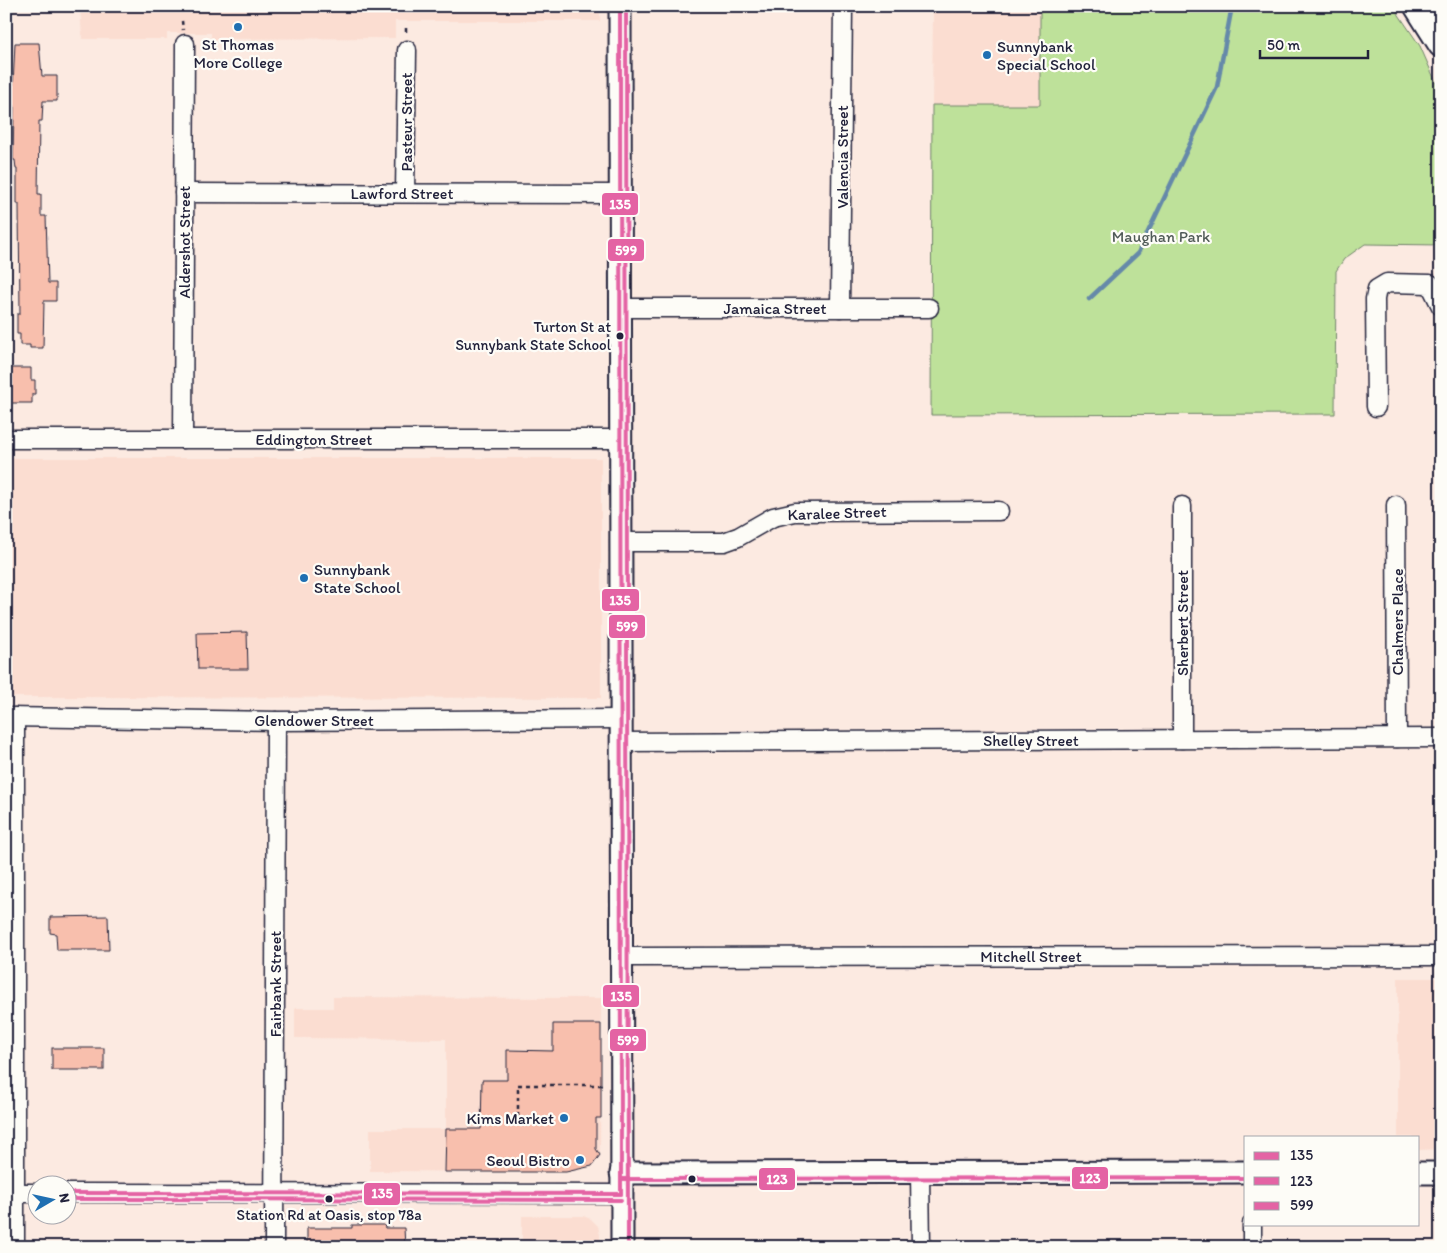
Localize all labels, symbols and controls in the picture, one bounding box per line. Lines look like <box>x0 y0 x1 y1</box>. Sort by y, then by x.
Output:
marker: St Thomas More College <box>232 21 244 33</box>
scale bar <box>1260 28 1367 60</box>
place label: St Thomas More College <box>193 35 283 72</box>
text: 50 m <box>1267 36 1300 54</box>
place label: Sunnybank Special School <box>997 37 1096 74</box>
marker: Sunnybank Special School <box>981 49 993 61</box>
street label: Pasteur Street <box>397 73 416 171</box>
street label: Valencia Street <box>833 105 852 209</box>
street label: Lawford Street <box>351 184 453 203</box>
street label: Aldershot Street <box>175 186 194 298</box>
line badge: 135 <box>601 192 639 216</box>
text: 135 <box>609 196 631 213</box>
park label: Maughan Park <box>1112 227 1210 246</box>
line badge: 599 <box>607 238 645 262</box>
text: 599 <box>615 242 637 259</box>
street label: Jamaica Street <box>723 299 827 318</box>
place label: Turton St at Sunnybank State School <box>455 318 612 354</box>
marker: Turton St at Sunnybank State School <box>615 331 625 341</box>
street label: Eddington Street <box>256 430 372 449</box>
street label: Karalee Street <box>787 502 887 524</box>
place label: Sunnybank State School <box>314 560 401 597</box>
street label: Chalmers Place <box>1388 568 1407 676</box>
street label: Sherbert Street <box>1173 570 1192 676</box>
marker: Sunnybank State School <box>298 572 310 584</box>
line badge: 135 <box>601 588 640 612</box>
text: 135 <box>609 592 631 609</box>
line badge: 599 <box>608 614 646 639</box>
text: 599 <box>616 618 638 635</box>
street label: Glendower Street <box>254 711 374 730</box>
street label: Shelley Street <box>983 731 1079 750</box>
street label: Fairbank Street <box>266 931 285 1037</box>
street label: Mitchell Street <box>980 947 1082 966</box>
line badge: 135 <box>602 984 640 1008</box>
text: 135 <box>610 988 632 1005</box>
line badge: 599 <box>609 1028 647 1052</box>
text: 599 <box>617 1032 639 1049</box>
place label: Kims Market <box>466 1109 554 1128</box>
marker: Kims Market <box>558 1112 570 1124</box>
legend <box>1244 1136 1420 1226</box>
text: 135 <box>1290 1146 1313 1164</box>
place label: Seoul Bistro <box>486 1151 570 1170</box>
marker: Seoul Bistro <box>574 1154 586 1166</box>
line badge: 123 <box>1071 1166 1109 1190</box>
line badge: 123 <box>758 1167 796 1191</box>
text: 123 <box>1079 1170 1101 1187</box>
text: 123 <box>766 1171 788 1188</box>
text: 123 <box>1290 1172 1313 1190</box>
unlabelled marker <box>687 1174 697 1184</box>
north arrow <box>28 1176 78 1226</box>
line badge: 135 <box>363 1182 401 1206</box>
text: 135 <box>371 1185 393 1202</box>
text: N <box>55 1192 73 1204</box>
marker: Station Rd at Oasis, stop 78a <box>324 1194 334 1204</box>
text: 599 <box>1290 1196 1314 1214</box>
place label: Station Rd at Oasis, stop 78a <box>236 1206 422 1224</box>

